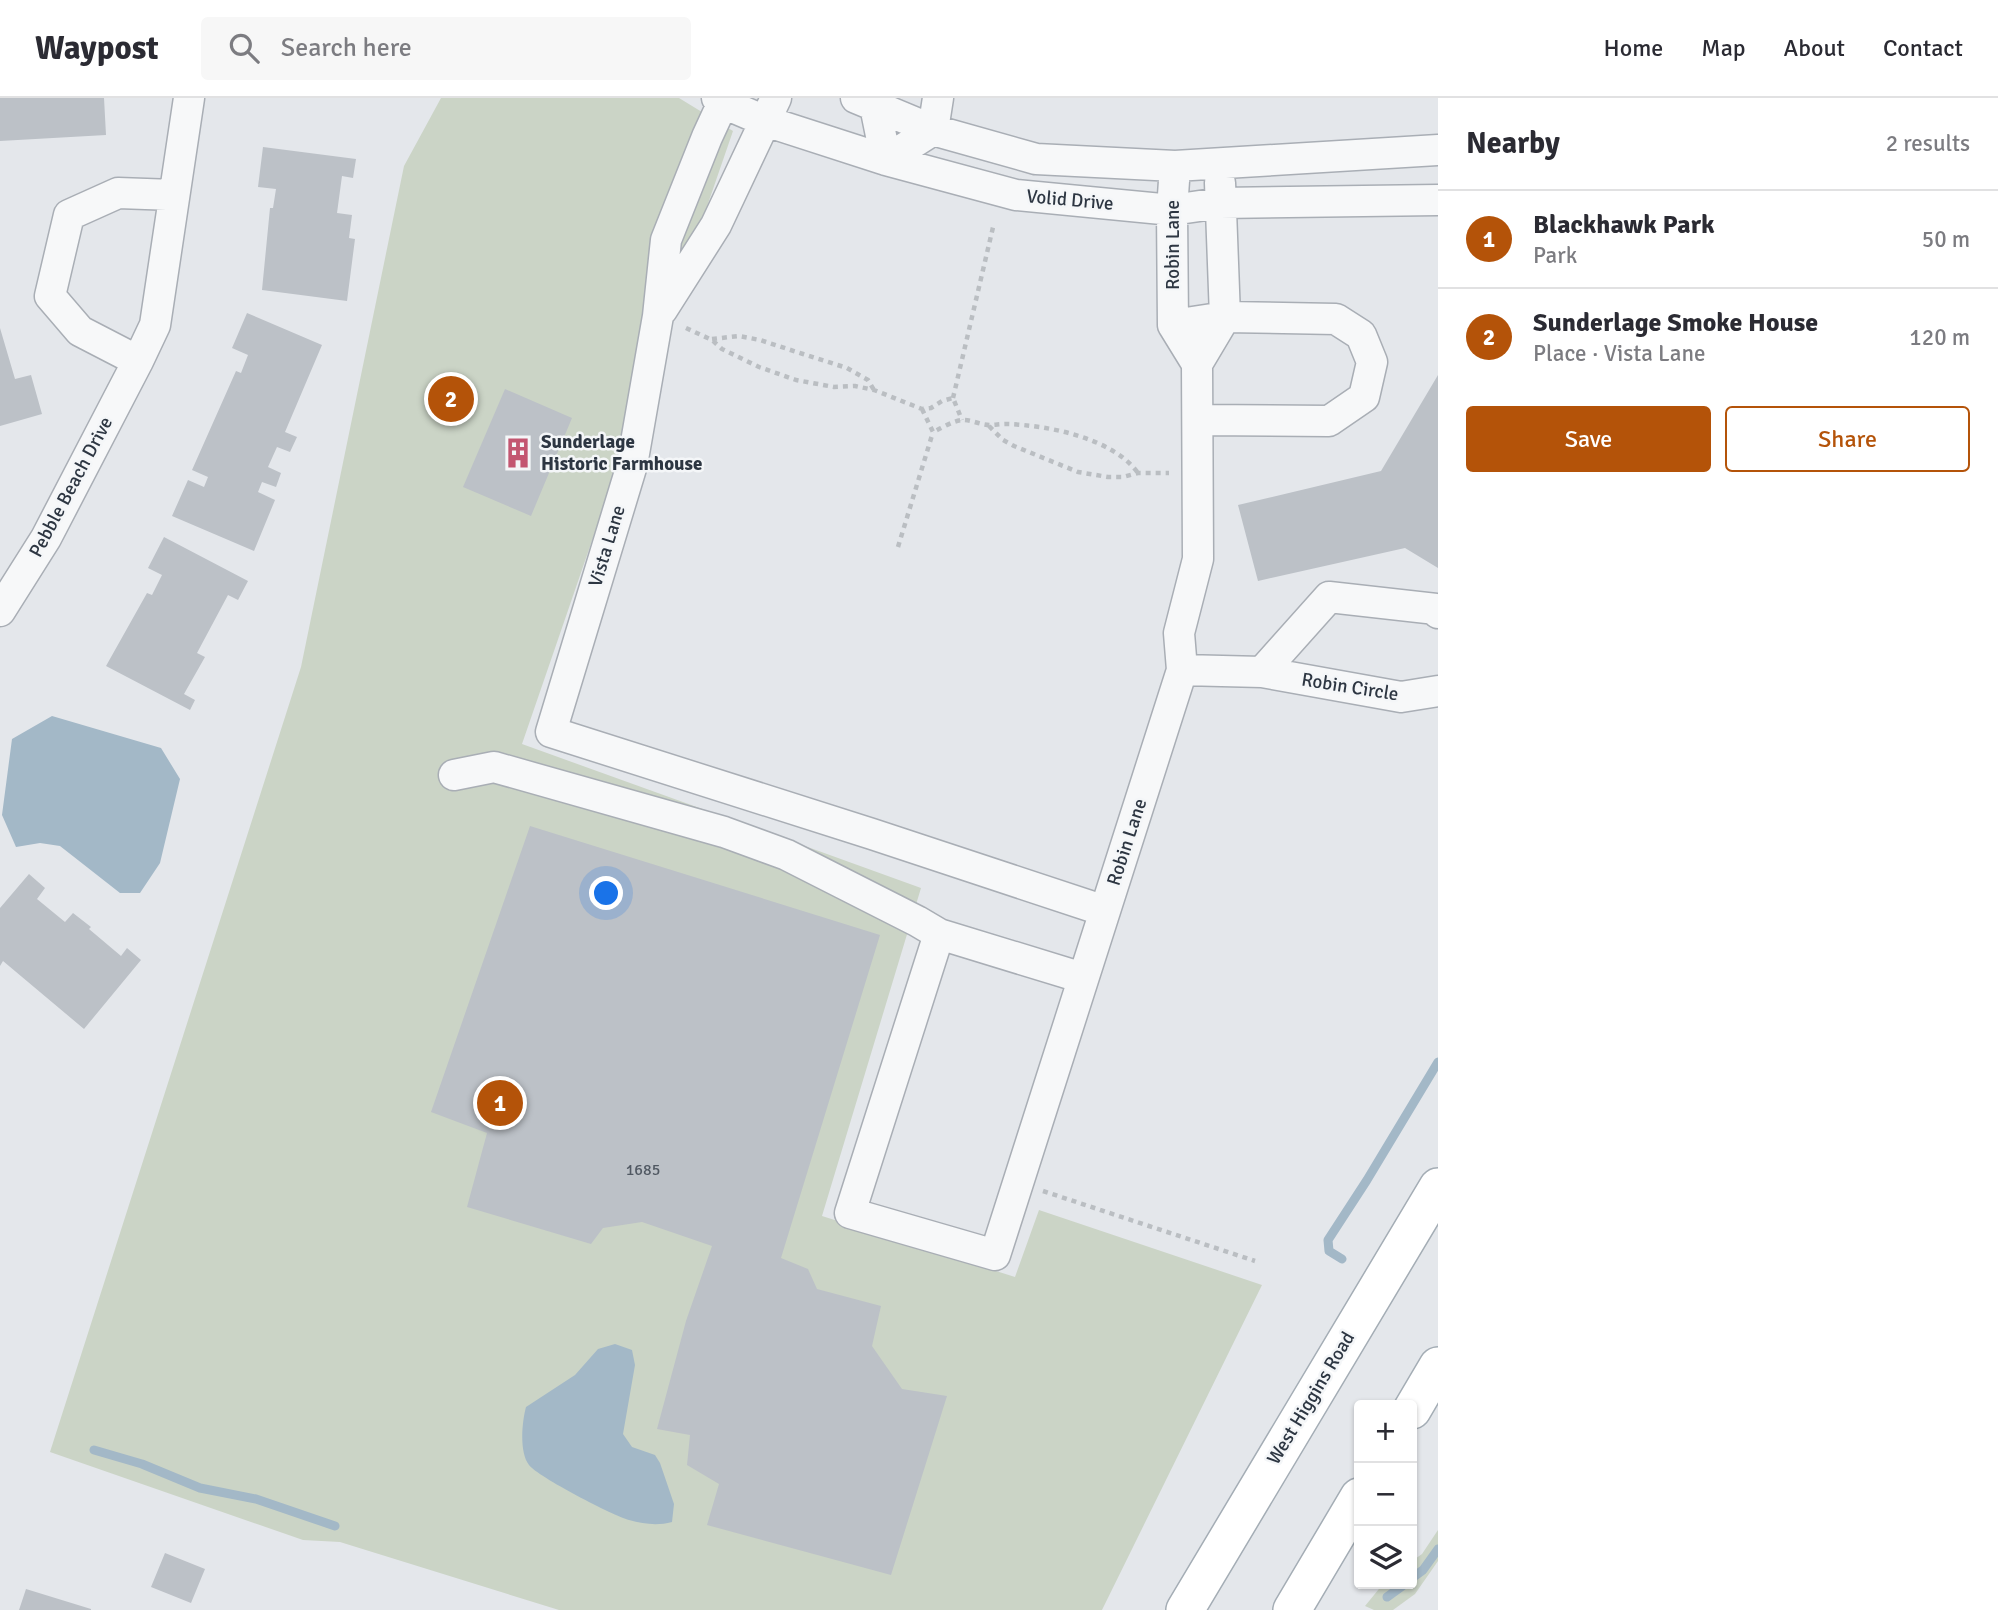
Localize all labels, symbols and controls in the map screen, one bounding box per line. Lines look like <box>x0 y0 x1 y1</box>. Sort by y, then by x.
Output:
search box <box>201 17 691 80</box>
text: Waypost <box>35 28 159 69</box>
icon: search <box>225 29 263 67</box>
text: Search here <box>281 32 412 64</box>
text: Home <box>1603 33 1663 63</box>
text: Map <box>1701 33 1746 63</box>
text: About <box>1784 33 1845 63</box>
text: Contact <box>1883 33 1963 63</box>
text: Nearby <box>1466 125 1560 162</box>
text: 2 results <box>1886 129 1970 158</box>
street label: Volid Drive <box>1026 184 1114 216</box>
street label: Robin Lane <box>1161 200 1185 290</box>
text: Blackhawk Park <box>1533 209 1715 241</box>
text: 1 <box>1483 225 1495 254</box>
text: 50 m <box>1922 225 1970 254</box>
text: Park <box>1533 241 1577 270</box>
text: Sunderlage Smoke House <box>1533 307 1818 339</box>
text: 2 <box>1483 323 1495 352</box>
text: 120 m <box>1909 323 1970 352</box>
text: Place · Vista Lane <box>1533 339 1706 368</box>
pin: 2 <box>428 373 474 425</box>
button: Save <box>1466 406 1711 472</box>
button: Share <box>1725 406 1970 472</box>
street label: Pebble Beach Drive <box>24 413 118 561</box>
place label: Sunderlage Historic Farmhouse <box>541 430 702 476</box>
building icon: Sunderlage Historic Farmhouse <box>501 436 535 470</box>
street label: Vista Lane <box>583 502 631 590</box>
street label: Robin Circle <box>1300 667 1400 707</box>
street label: Robin Lane <box>1102 795 1152 889</box>
your location <box>589 876 623 910</box>
pin: 1 <box>477 1077 523 1129</box>
house number: 1685 <box>626 1160 660 1180</box>
street label: West Higgins Road <box>1262 1327 1360 1469</box>
map controls <box>1354 1400 1417 1589</box>
button: + <box>1354 1400 1417 1463</box>
button: − <box>1354 1463 1417 1526</box>
button: layers <box>1354 1526 1417 1589</box>

